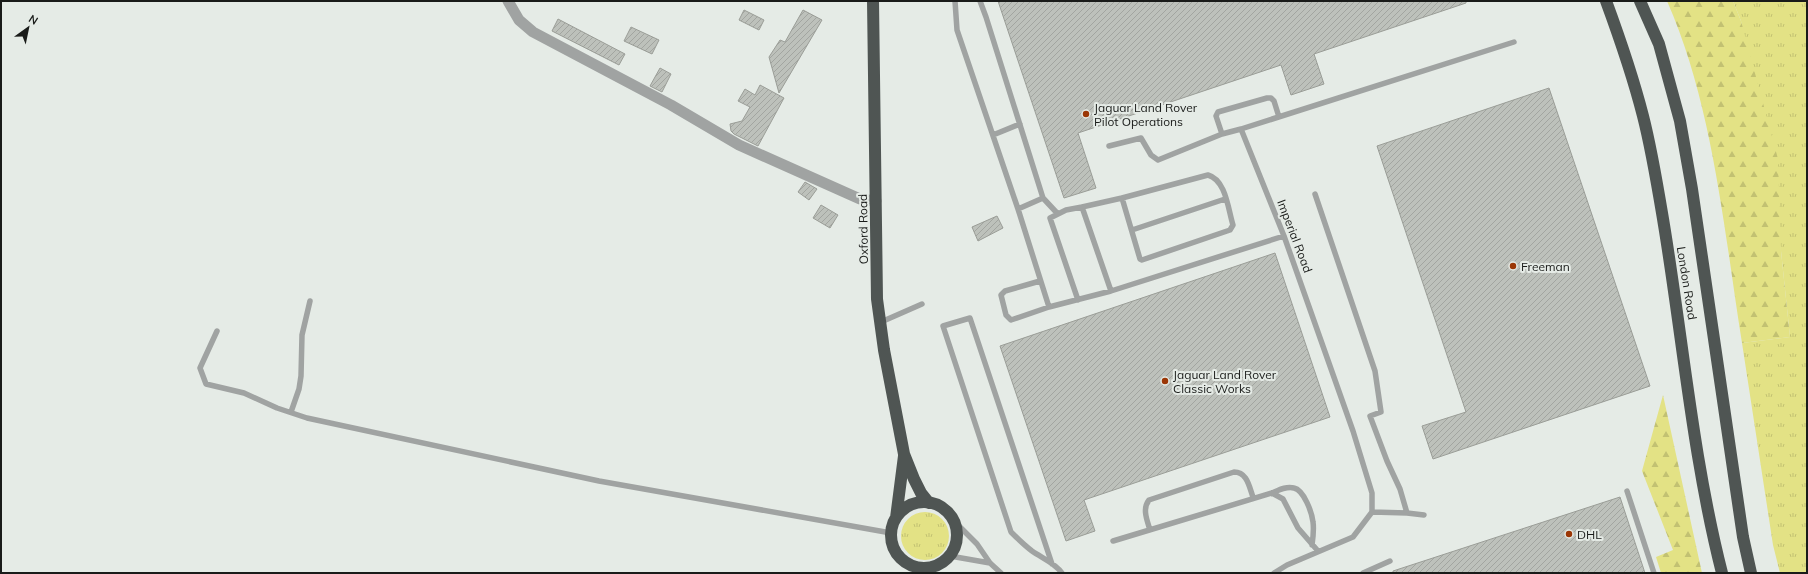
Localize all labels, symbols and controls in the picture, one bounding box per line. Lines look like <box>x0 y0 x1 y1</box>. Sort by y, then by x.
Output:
north arrow <box>8 8 48 48</box>
text: N <box>26 11 41 28</box>
place label: Jaguar Land Rover Pilot Operations <box>1094 100 1198 129</box>
marker: Jaguar Land Rover Pilot Operations <box>1081 109 1091 119</box>
street label: Oxford Road <box>855 194 871 264</box>
street label: Imperial Road <box>1274 197 1316 275</box>
street label: London Road <box>1674 245 1700 321</box>
place label: Freeman <box>1521 259 1570 274</box>
marker: Freeman <box>1508 261 1518 271</box>
place label: Jaguar Land Rover Classic Works <box>1173 367 1277 396</box>
marker: Jaguar Land Rover Classic Works <box>1160 376 1170 386</box>
place label: DHL <box>1577 527 1602 542</box>
marker: DHL <box>1564 529 1574 539</box>

